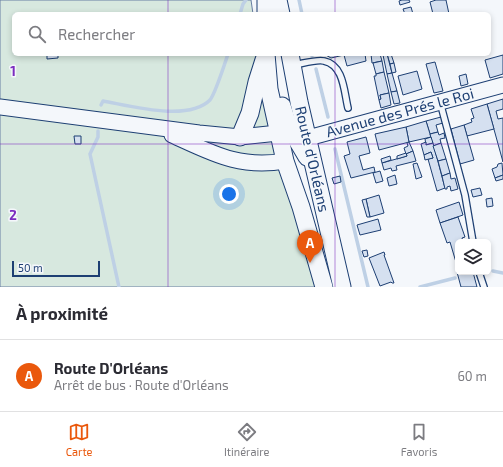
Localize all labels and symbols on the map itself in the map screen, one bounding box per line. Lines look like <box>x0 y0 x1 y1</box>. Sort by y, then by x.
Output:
text: 1 <box>10 63 16 79</box>
street label: Avenue des Prés le Roi <box>324 84 476 140</box>
street label: Route d'Orléans <box>292 104 334 214</box>
your location <box>219 184 239 204</box>
text: 2 <box>9 207 17 223</box>
pin: A <box>297 230 323 263</box>
scale bar <box>12 259 100 278</box>

